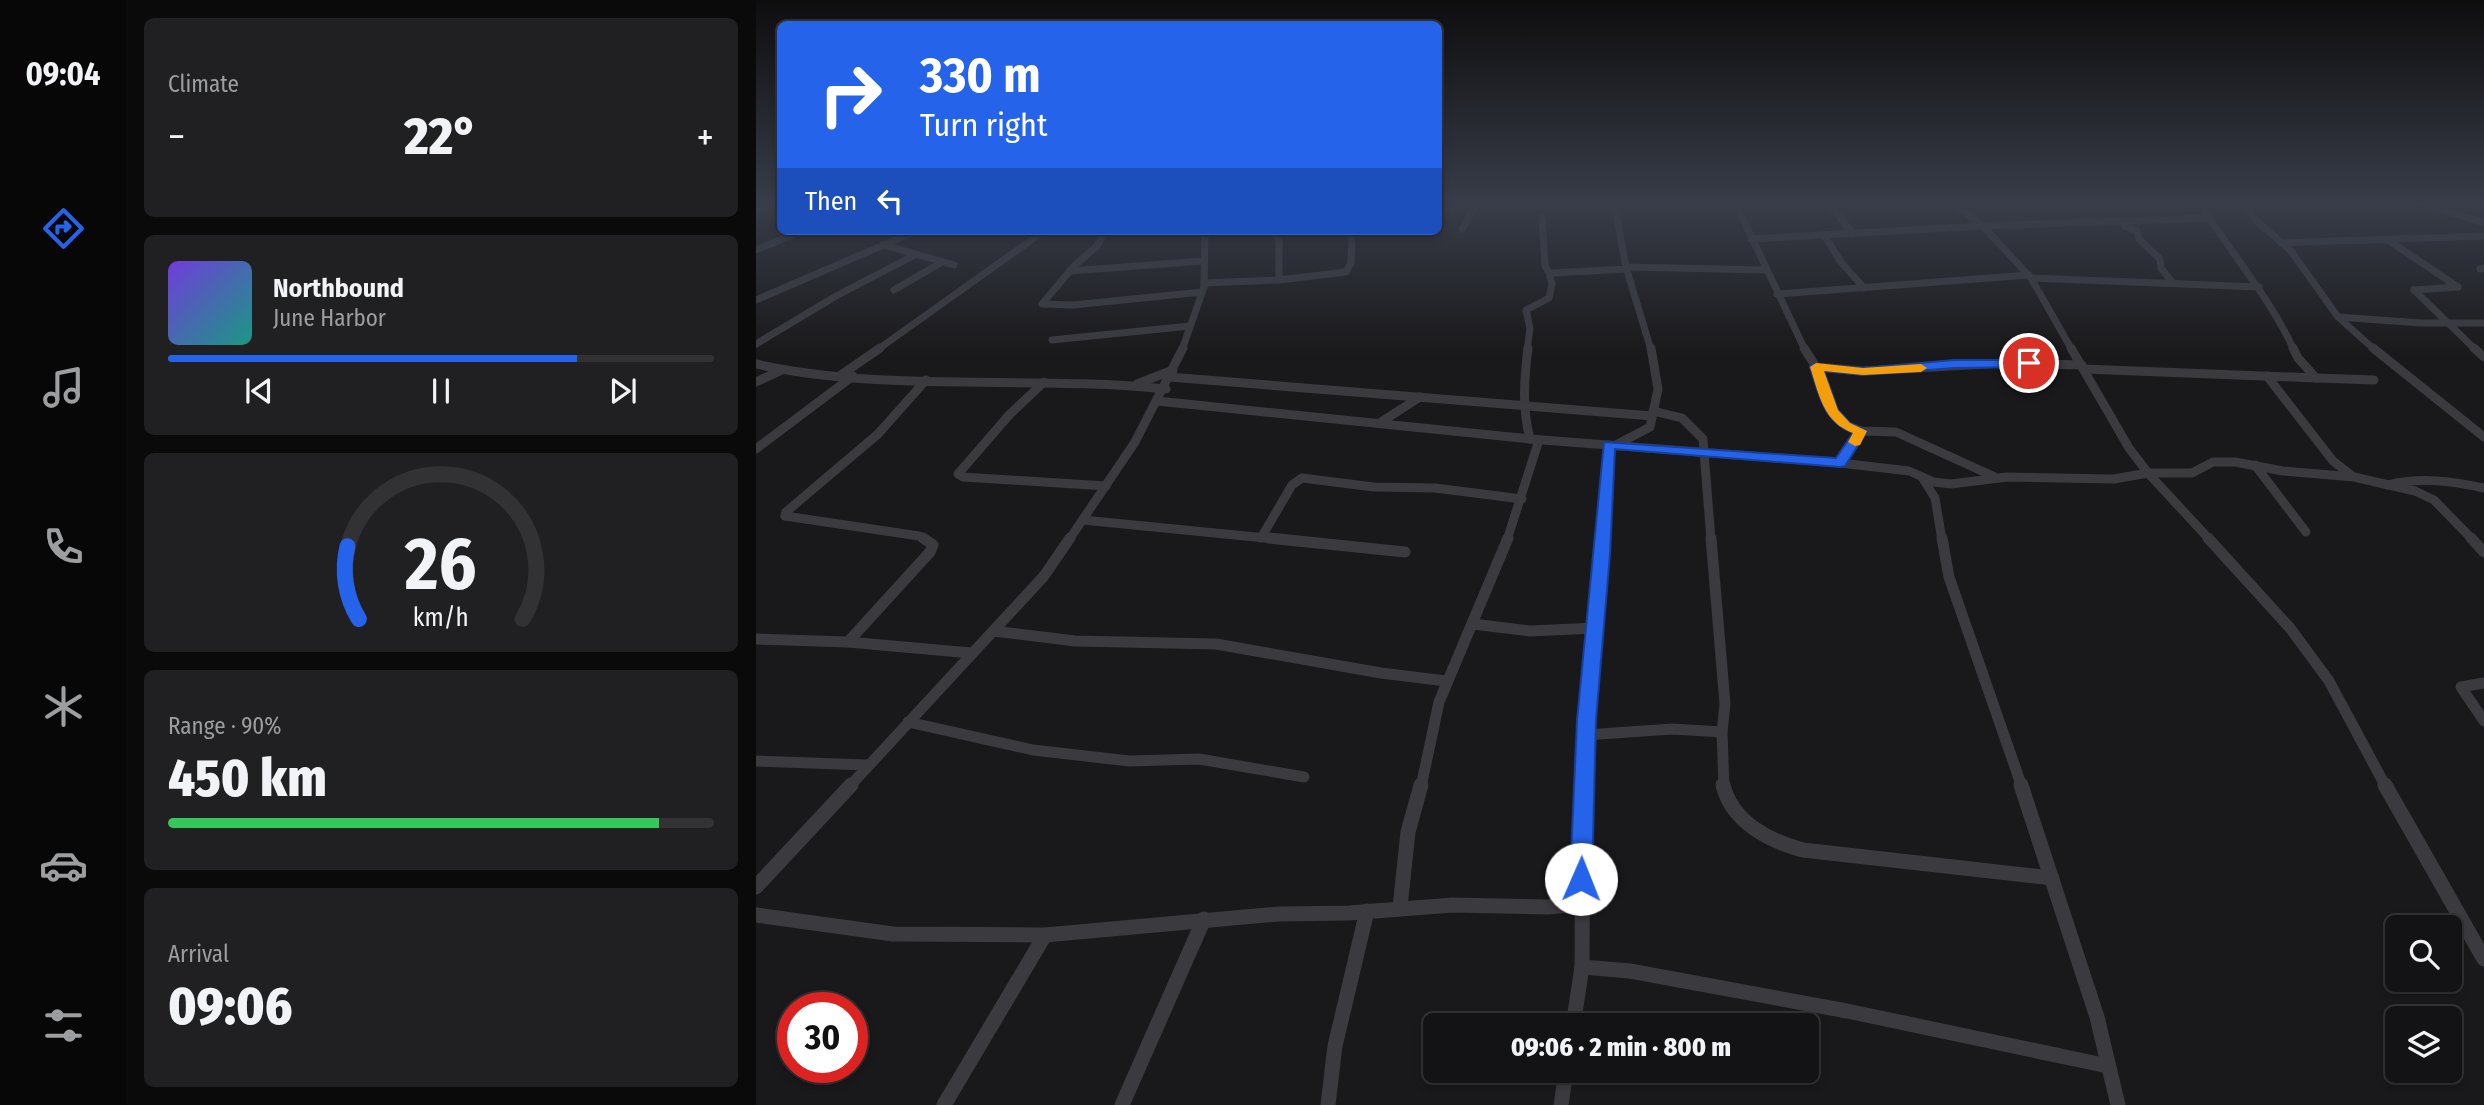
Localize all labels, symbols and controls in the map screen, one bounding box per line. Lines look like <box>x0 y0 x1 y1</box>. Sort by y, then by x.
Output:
text: 330 m <box>920 46 1041 105</box>
icon: right <box>805 49 896 140</box>
text: 09:04 <box>25 55 101 93</box>
text: Climate <box>168 70 239 98</box>
text: 22° <box>404 105 478 168</box>
text: Turn right <box>920 106 1047 144</box>
text: − <box>168 114 185 160</box>
text: + <box>697 114 714 160</box>
icon: left <box>871 182 909 220</box>
text: Then <box>805 186 857 217</box>
icon: directions <box>39 204 88 253</box>
text: Northbound <box>273 273 404 304</box>
text: June Harbor <box>273 304 386 332</box>
pin <box>1999 333 2059 393</box>
icon: arrive <box>2010 344 2048 382</box>
icon: music <box>39 363 88 412</box>
icon: previous <box>240 372 278 410</box>
icon: pause <box>422 372 460 410</box>
icon: next <box>604 372 642 410</box>
text: 26 <box>404 521 477 608</box>
icon: phone <box>39 522 88 571</box>
text: km/h <box>413 602 469 632</box>
icon: climate <box>39 682 88 731</box>
text: Range · 90% <box>168 712 282 740</box>
text: 450 km <box>168 747 327 810</box>
icon: car <box>39 841 88 890</box>
position arrow <box>1544 842 1618 916</box>
map controls <box>2385 915 2462 1083</box>
button: search <box>2385 915 2462 992</box>
text: Arrival <box>168 940 229 968</box>
text: 09:06 <box>168 975 292 1038</box>
speed limit sign: 30 <box>777 992 868 1083</box>
icon: filters <box>39 1001 88 1050</box>
button: layers <box>2385 1006 2462 1083</box>
text: 09:06 · 2 min · 800 m <box>1511 1032 1731 1063</box>

